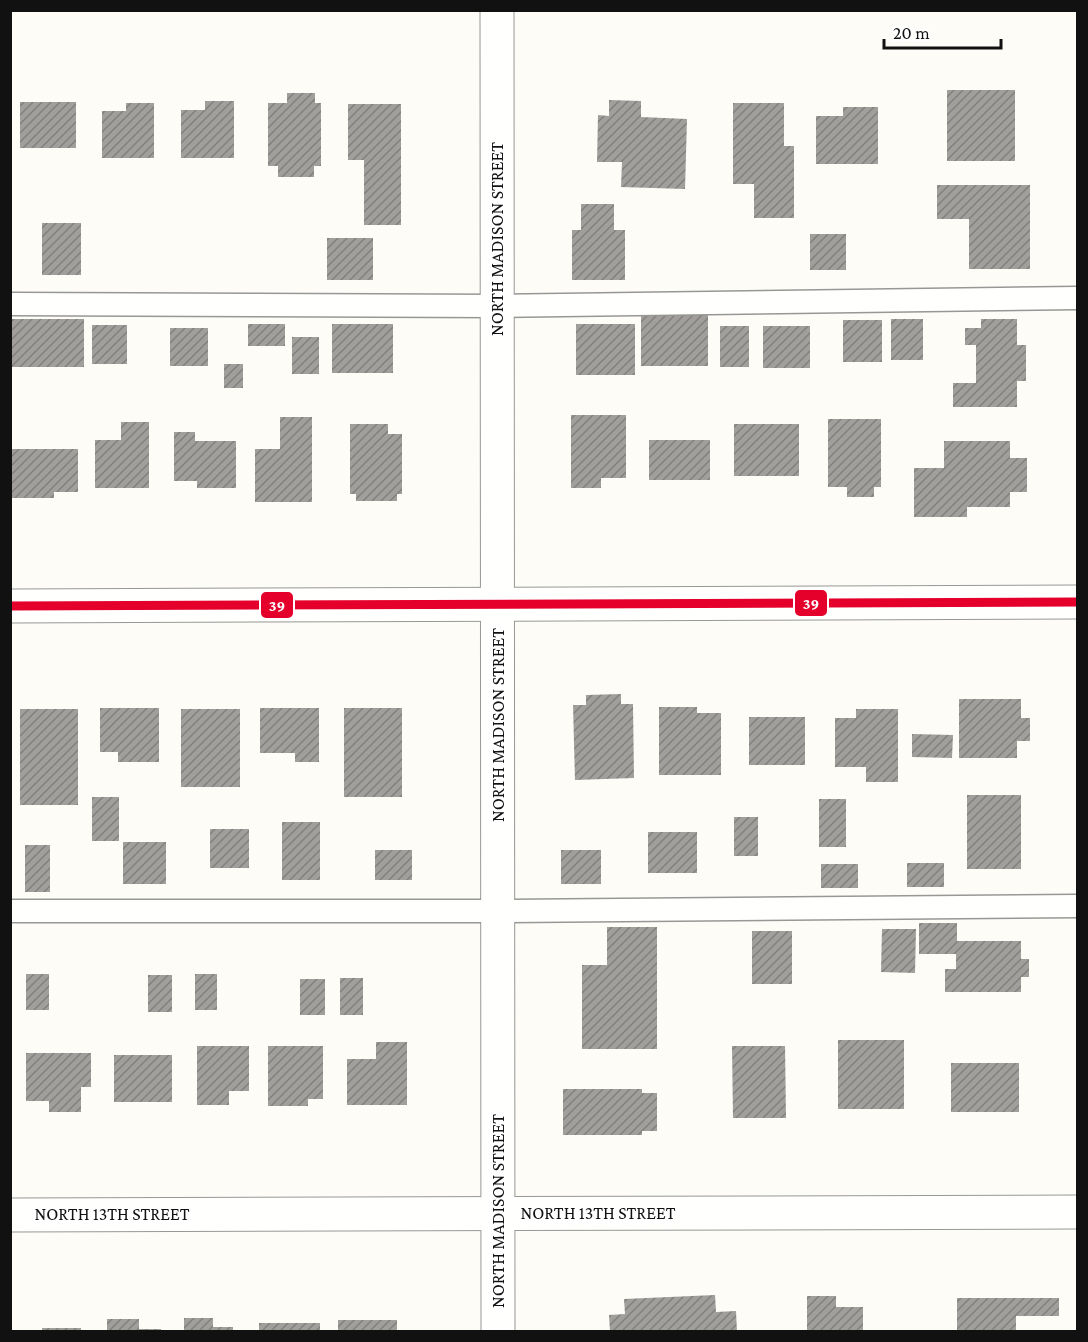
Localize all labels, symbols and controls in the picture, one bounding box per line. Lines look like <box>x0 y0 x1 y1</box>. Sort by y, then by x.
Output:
scale bar <box>884 12 1001 50</box>
text: 20 m <box>893 23 930 43</box>
street label: NORTH MADISON STREET <box>487 142 507 336</box>
line badge: 39 <box>794 589 828 617</box>
line badge: 39 <box>260 591 294 619</box>
text: 39 <box>803 595 819 612</box>
text: 39 <box>269 597 285 614</box>
street label: NORTH MADISON STREET <box>488 628 508 822</box>
street label: NORTH MADISON STREET <box>488 1114 508 1308</box>
street label: NORTH 13TH STREET <box>520 1203 676 1223</box>
street label: NORTH 13TH STREET <box>34 1204 190 1224</box>

